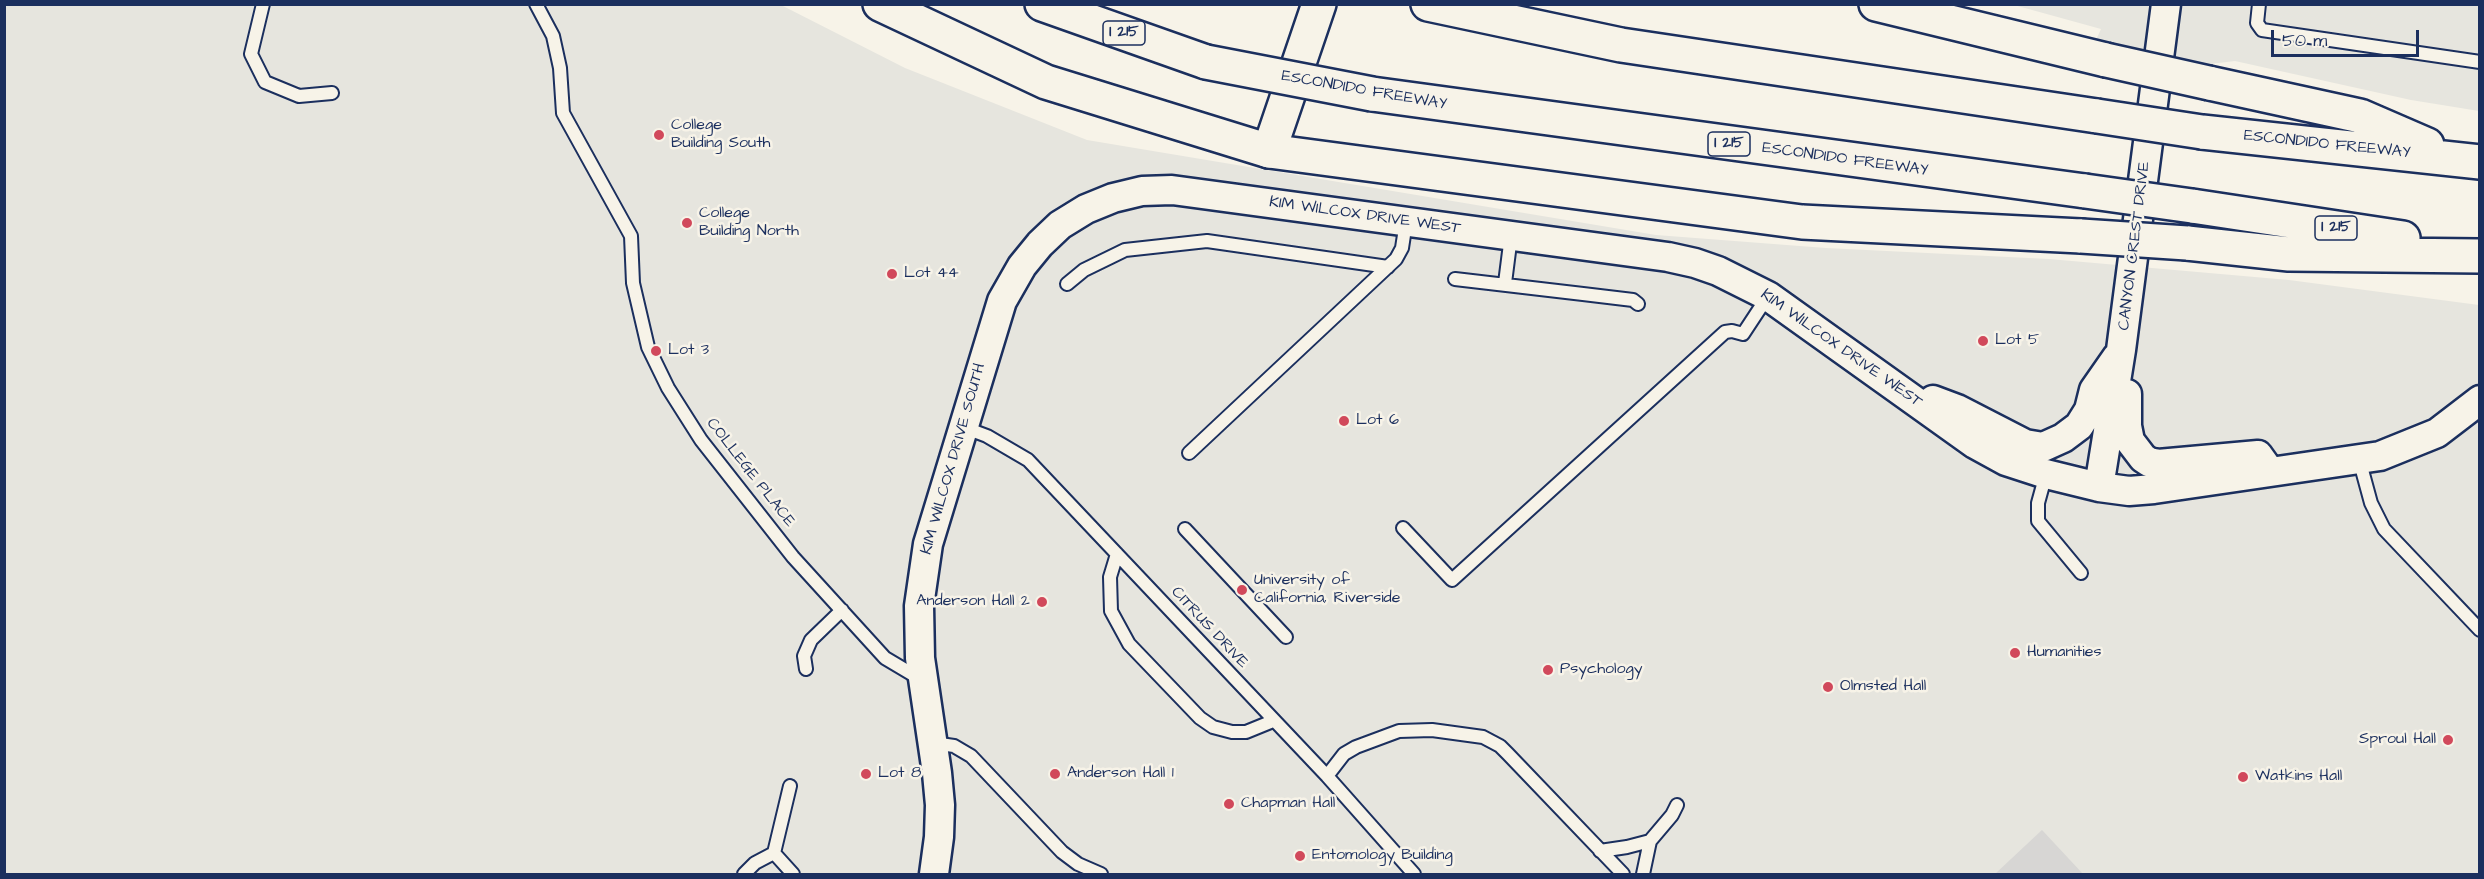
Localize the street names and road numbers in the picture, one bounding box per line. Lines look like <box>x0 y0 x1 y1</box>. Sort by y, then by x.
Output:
road number: I 215 <box>1103 21 1145 45</box>
street label: ESCONDIDO FREEWAY <box>1280 67 1448 115</box>
street label: ESCONDIDO FREEWAY <box>2243 127 2411 163</box>
road number: I 215 <box>1708 132 1750 156</box>
street label: ESCONDIDO FREEWAY <box>1761 139 1929 181</box>
street label: CANYON CREST DRIVE <box>2115 161 2155 331</box>
street label: KIM WILCOX DRIVE WEST <box>1268 193 1462 239</box>
road number: I 215 <box>2315 216 2357 240</box>
street label: KIM WILCOX DRIVE WEST <box>1756 286 1926 412</box>
street label: KIM WILCOX DRIVE SOUTH <box>917 361 991 557</box>
street label: COLLEGE PLACE <box>702 415 798 531</box>
street label: CITRUS DRIVE <box>1166 583 1252 673</box>

